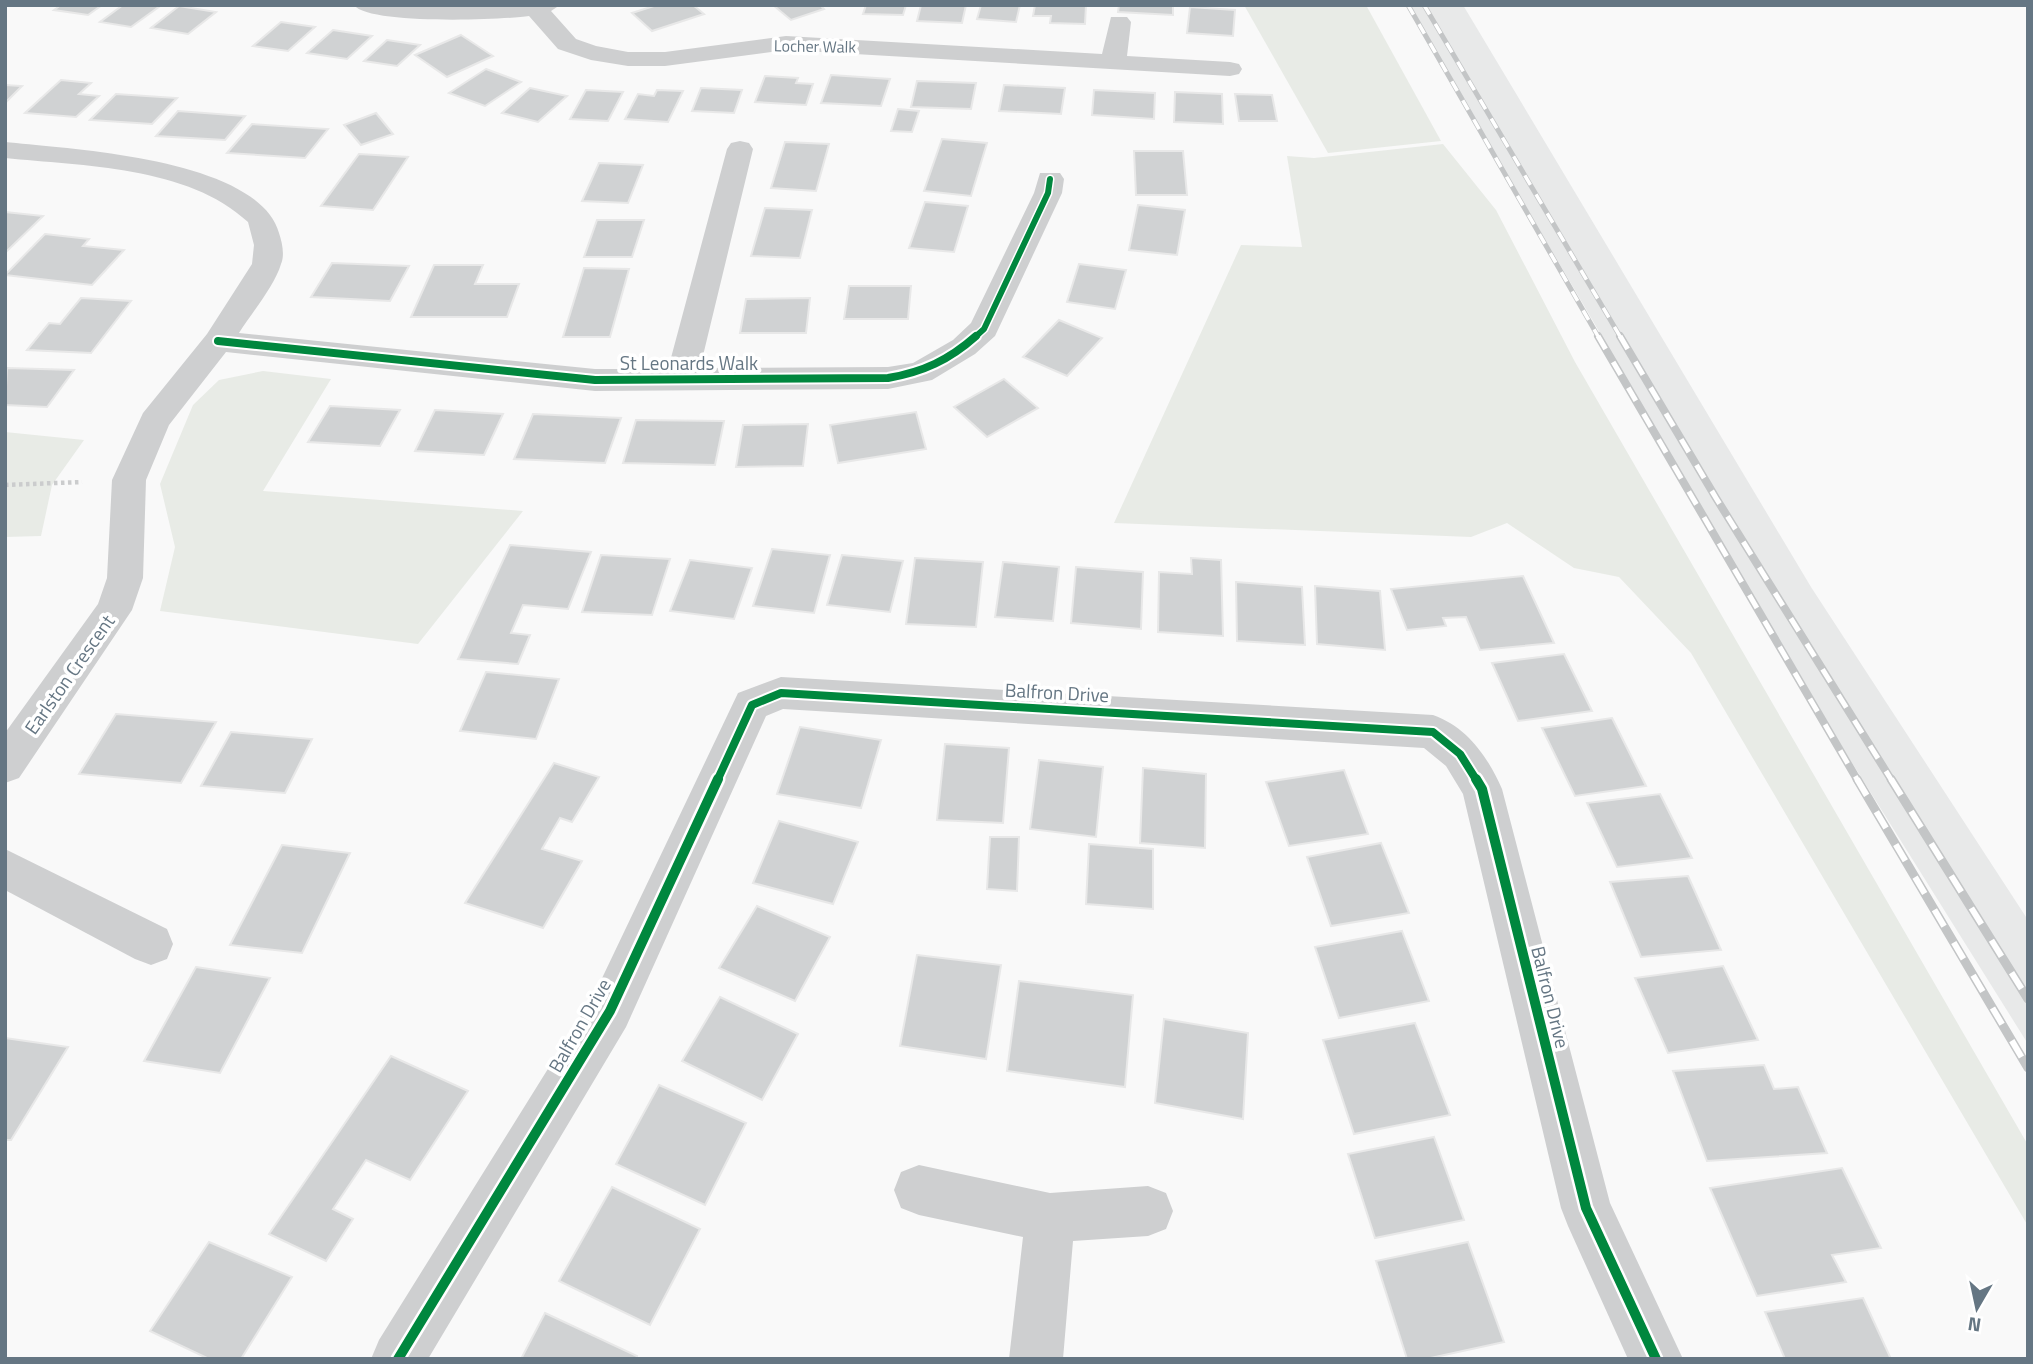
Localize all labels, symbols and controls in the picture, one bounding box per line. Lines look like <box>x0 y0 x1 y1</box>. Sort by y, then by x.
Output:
street label: Locher Walk <box>774 33 857 59</box>
street label: St Leonards Walk <box>620 348 758 377</box>
street label: Earlston Crescent <box>17 608 121 740</box>
street label: Balfron Drive <box>1004 675 1110 709</box>
street label: Balfron Drive <box>1524 943 1578 1051</box>
street label: Balfron Drive <box>540 973 618 1077</box>
north arrow <box>1942 1273 2012 1343</box>
text: N <box>1965 1310 1983 1341</box>

